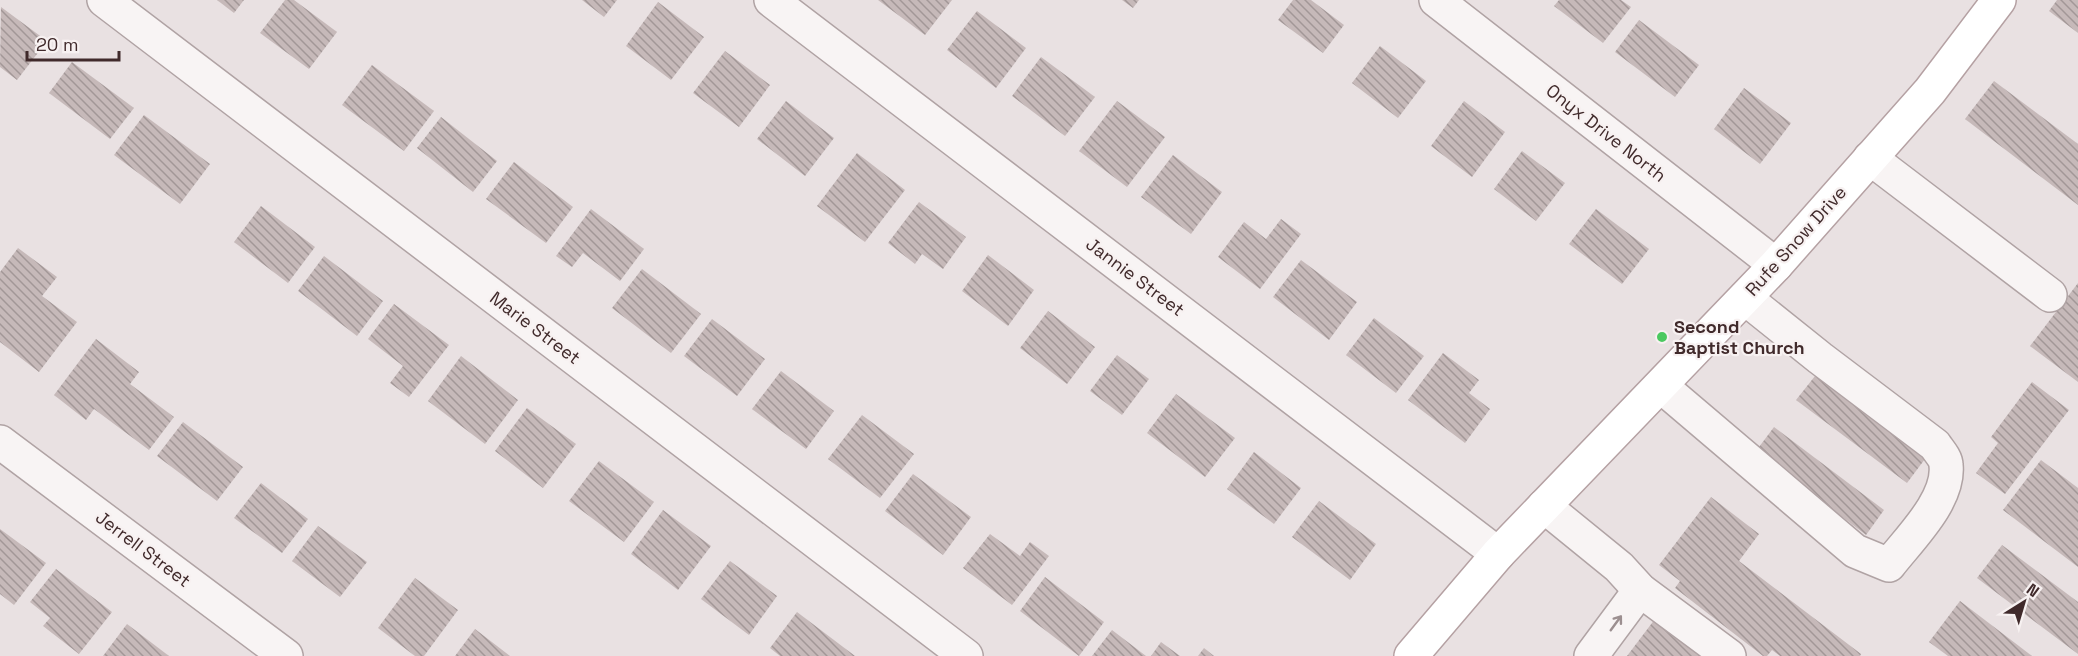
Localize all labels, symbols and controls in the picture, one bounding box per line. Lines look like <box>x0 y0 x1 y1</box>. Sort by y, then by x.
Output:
scale bar <box>27 24 118 62</box>
text: 20 m <box>36 33 79 56</box>
street label: Onyx Drive North <box>1542 79 1671 187</box>
street label: Rufe Snow Drive <box>1740 181 1851 301</box>
street label: Jannie Street <box>1082 232 1189 321</box>
street label: Marie Street <box>485 286 585 369</box>
place label: Second Baptist Church <box>1674 315 1805 359</box>
marker: Second Baptist Church <box>1655 330 1669 344</box>
street label: Jerrell Street <box>91 505 195 592</box>
north arrow <box>1994 572 2054 632</box>
text: N <box>2022 579 2043 602</box>
one-way arrow <box>1609 615 1622 631</box>

